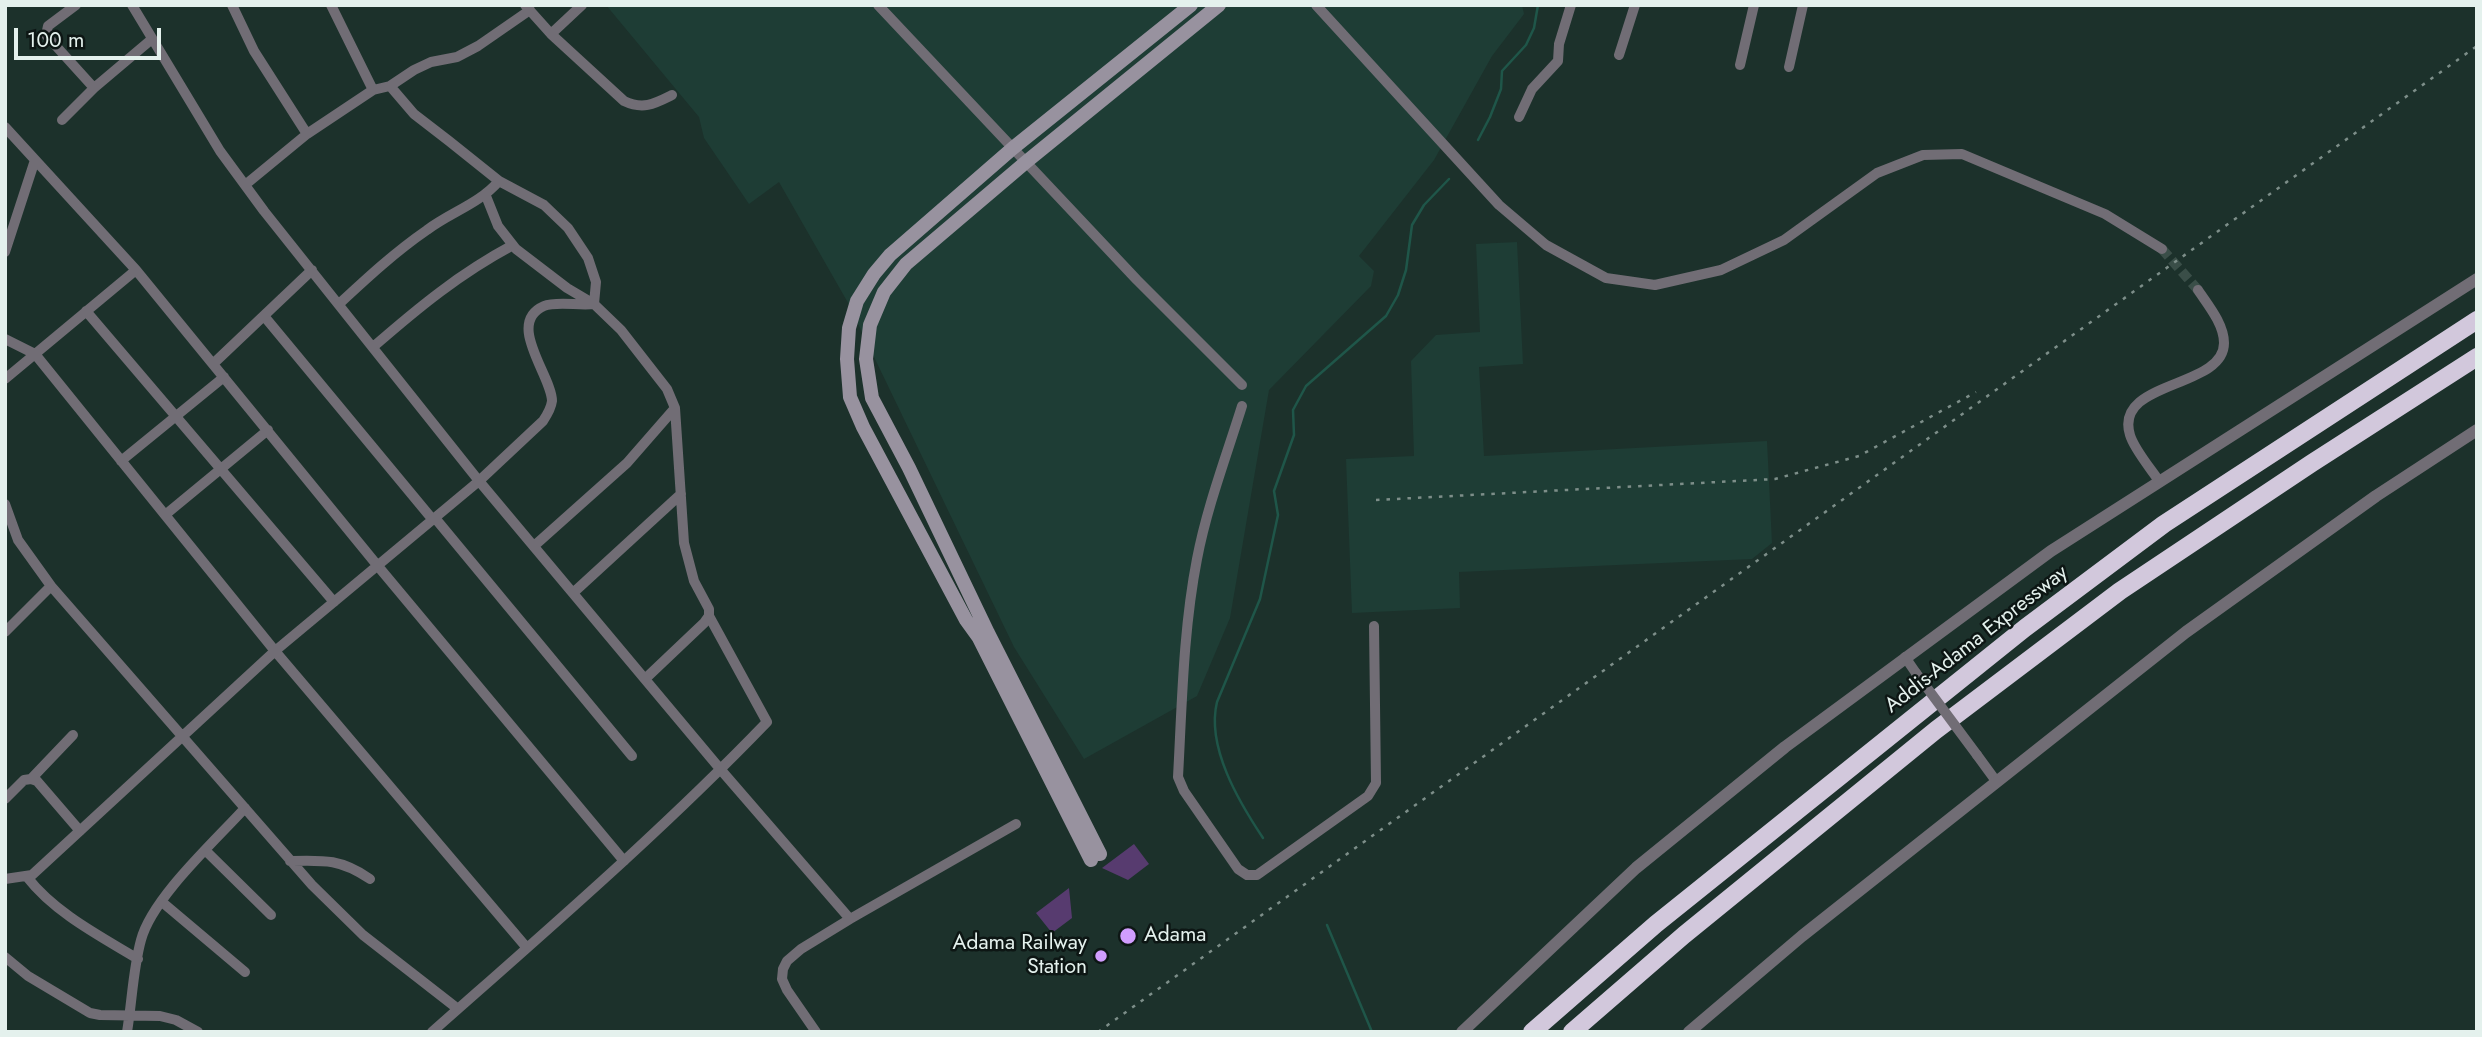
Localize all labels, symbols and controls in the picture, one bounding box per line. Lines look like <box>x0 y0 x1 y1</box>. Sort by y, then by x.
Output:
scale bar <box>18 14 164 58</box>
text: 100 m <box>27 25 84 55</box>
street label: Addis-Adama Expressway <box>1881 561 2073 719</box>
place label: Adama <box>1144 923 1206 949</box>
marker: Adama <box>1118 926 1138 946</box>
place label: Adama Railway Station <box>953 931 1087 981</box>
marker: Adama Railway Station <box>1093 948 1109 964</box>

